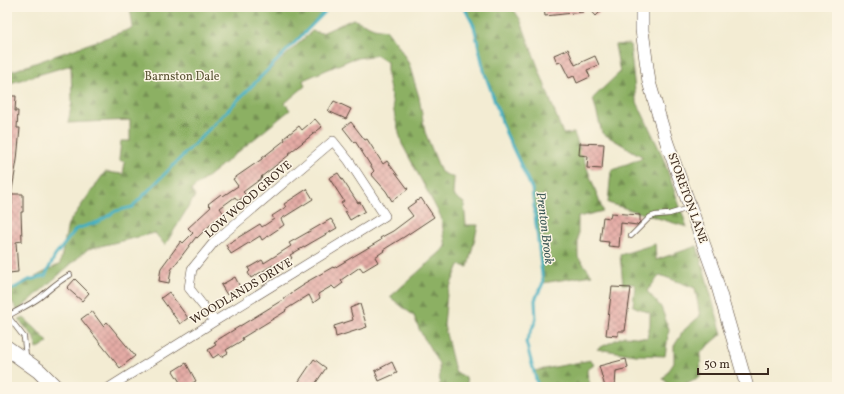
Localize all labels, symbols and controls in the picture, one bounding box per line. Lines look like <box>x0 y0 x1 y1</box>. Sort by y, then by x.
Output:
park label: Barnston Dale <box>145 69 220 85</box>
street label: STORETON LANE <box>663 151 711 246</box>
street label: LOW WOOD GROVE <box>202 157 296 242</box>
water label: Prenton Brook <box>531 191 557 265</box>
street label: WOODLANDS DRIVE <box>187 255 296 329</box>
scale bar <box>698 350 768 376</box>
text: 50 m <box>704 357 730 373</box>

